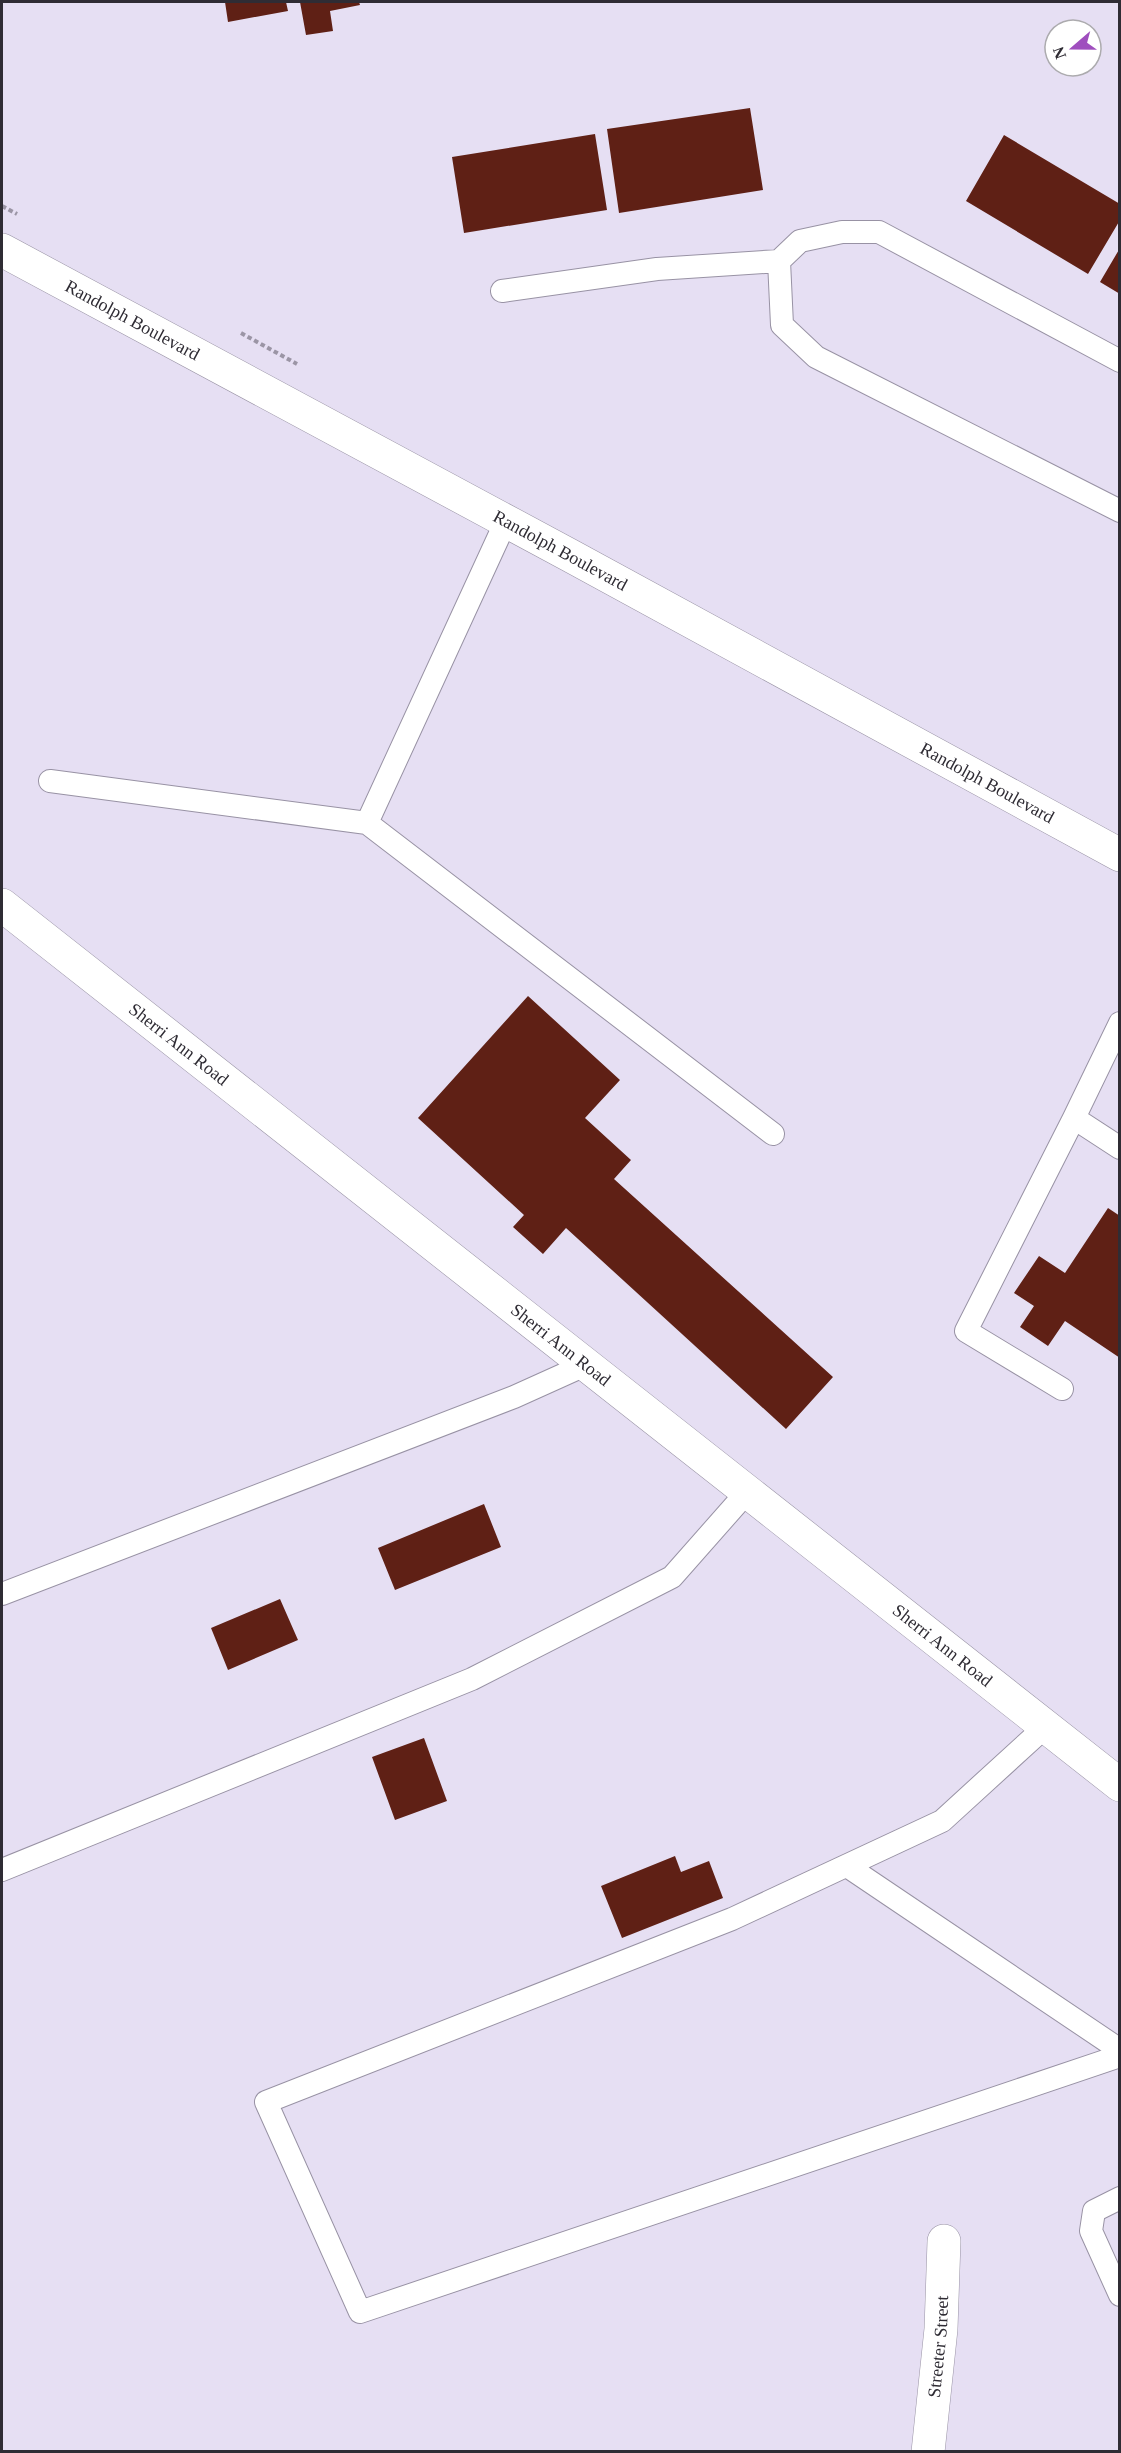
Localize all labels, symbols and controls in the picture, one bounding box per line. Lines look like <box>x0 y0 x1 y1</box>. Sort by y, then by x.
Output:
north arrow <box>1043 18 1103 78</box>
text: N <box>1049 44 1069 61</box>
street label: Randolph Boulevard <box>62 276 203 364</box>
street label: Randolph Boulevard <box>490 506 631 595</box>
street label: Randolph Boulevard <box>917 738 1058 827</box>
street label: Sherri Ann Road <box>125 999 233 1089</box>
street label: Sherri Ann Road <box>507 1299 614 1390</box>
street label: Sherri Ann Road <box>889 1600 996 1691</box>
street label: Streeter Street <box>924 2295 952 2399</box>

